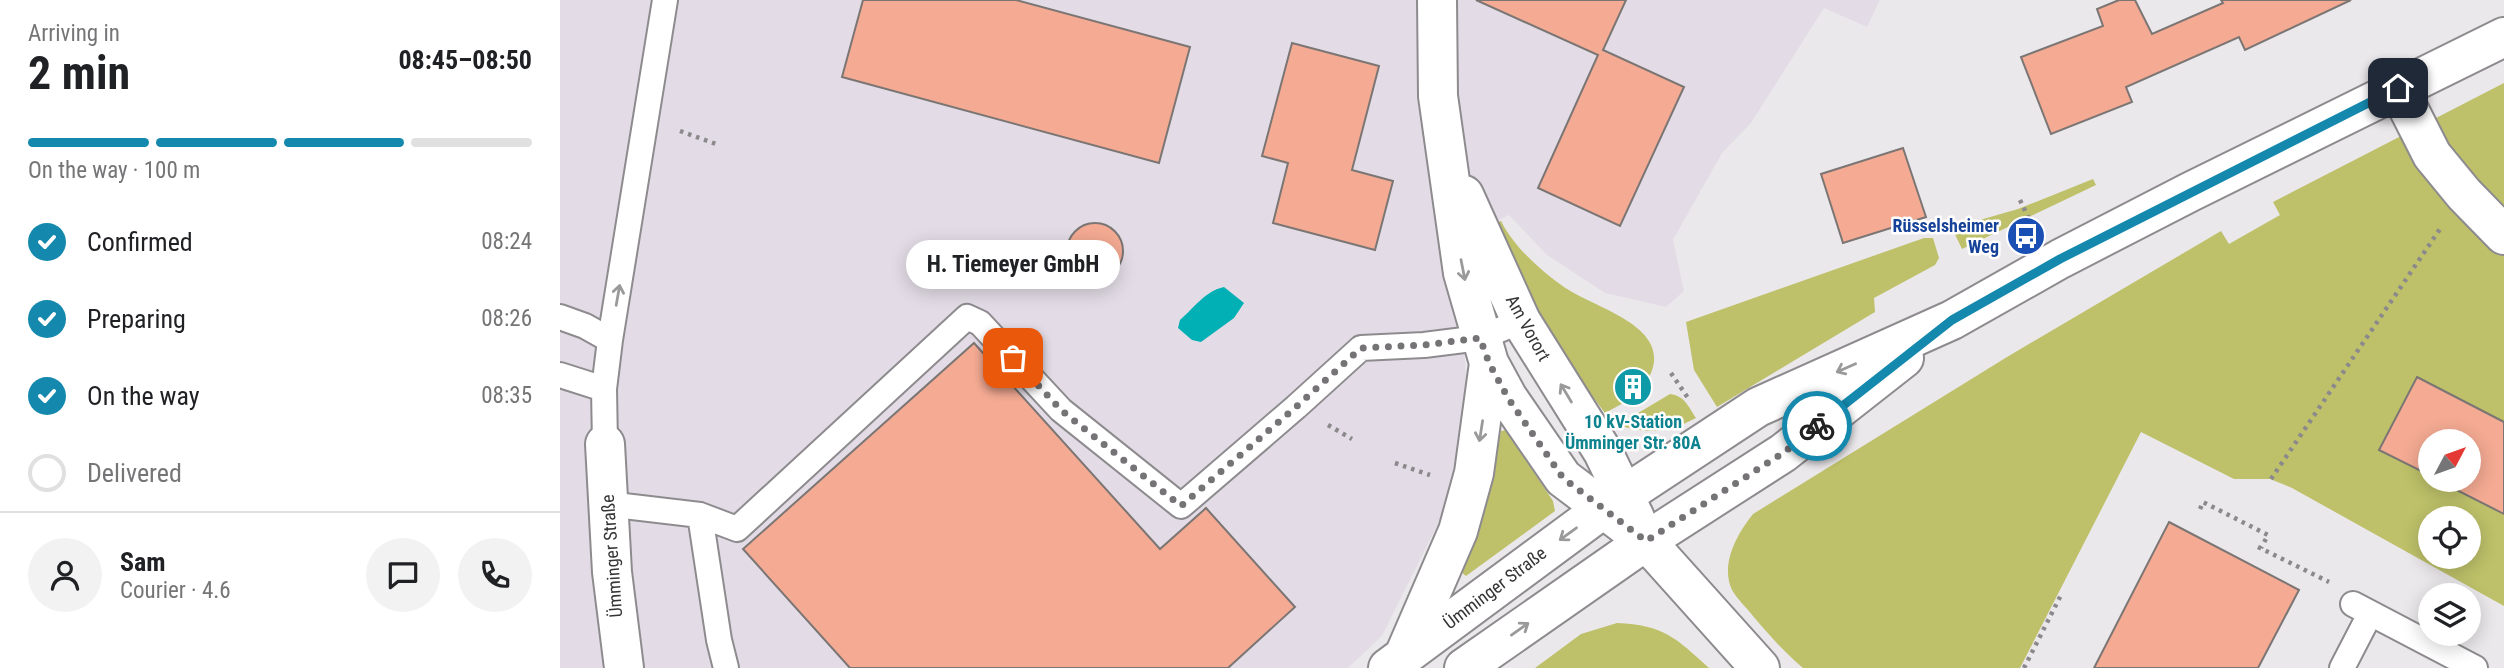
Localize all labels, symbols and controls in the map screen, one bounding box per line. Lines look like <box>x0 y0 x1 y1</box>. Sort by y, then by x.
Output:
text: Arriving in <box>28 20 120 47</box>
text: 08:45–08:50 <box>398 45 532 75</box>
text: 2 min <box>28 46 130 100</box>
pin <box>2368 58 2428 118</box>
icon: home <box>2379 69 2417 107</box>
text: On the way · 100 m <box>28 157 200 184</box>
place label: Rüsselsheimer Weg <box>1893 215 1999 257</box>
bus stop icon: Rüsselsheimer Weg <box>2005 215 2047 257</box>
icon: check <box>28 223 66 261</box>
text: Confirmed <box>87 227 193 257</box>
text: 08:24 <box>481 228 532 255</box>
callout: H. Tiemeyer GmbH <box>906 239 1120 288</box>
text: H. Tiemeyer GmbH <box>927 251 1099 278</box>
one-way arrow <box>1457 258 1470 281</box>
one-way arrow <box>612 284 625 307</box>
street label: Am Vorort <box>1502 291 1555 365</box>
icon: check <box>28 300 66 338</box>
text: Preparing <box>87 304 186 334</box>
text: 08:26 <box>481 305 532 332</box>
pin <box>983 328 1043 388</box>
icon: bag <box>994 339 1032 377</box>
one-way arrow <box>1835 362 1857 375</box>
building icon: 10 kV-Station Ümminger Str. 80A <box>1612 366 1654 408</box>
icon: check <box>28 377 66 415</box>
text: On the way <box>87 381 200 411</box>
text: 08:35 <box>481 382 532 409</box>
one-way arrow <box>1558 384 1572 404</box>
courier <box>1782 391 1852 461</box>
icon: bike <box>1798 407 1836 445</box>
place label: 10 kV-Station Ümminger Str. 80A <box>1565 411 1701 453</box>
one-way arrow <box>1474 419 1487 442</box>
north arrow <box>2418 429 2482 492</box>
map controls <box>2418 429 2481 646</box>
text: Delivered <box>87 458 182 488</box>
street label: Ümminger Straße <box>597 494 626 618</box>
button: locate <box>2418 506 2481 569</box>
one-way arrow <box>1559 527 1578 541</box>
button: person <box>28 538 102 612</box>
button: chat <box>366 538 440 612</box>
button: phone <box>458 538 532 612</box>
street label: Ümminger Straße <box>1439 542 1550 633</box>
text: Sam <box>120 547 166 577</box>
text: Courier · 4.6 <box>120 577 231 604</box>
button: layers <box>2418 583 2481 646</box>
one-way arrow <box>1510 622 1530 636</box>

